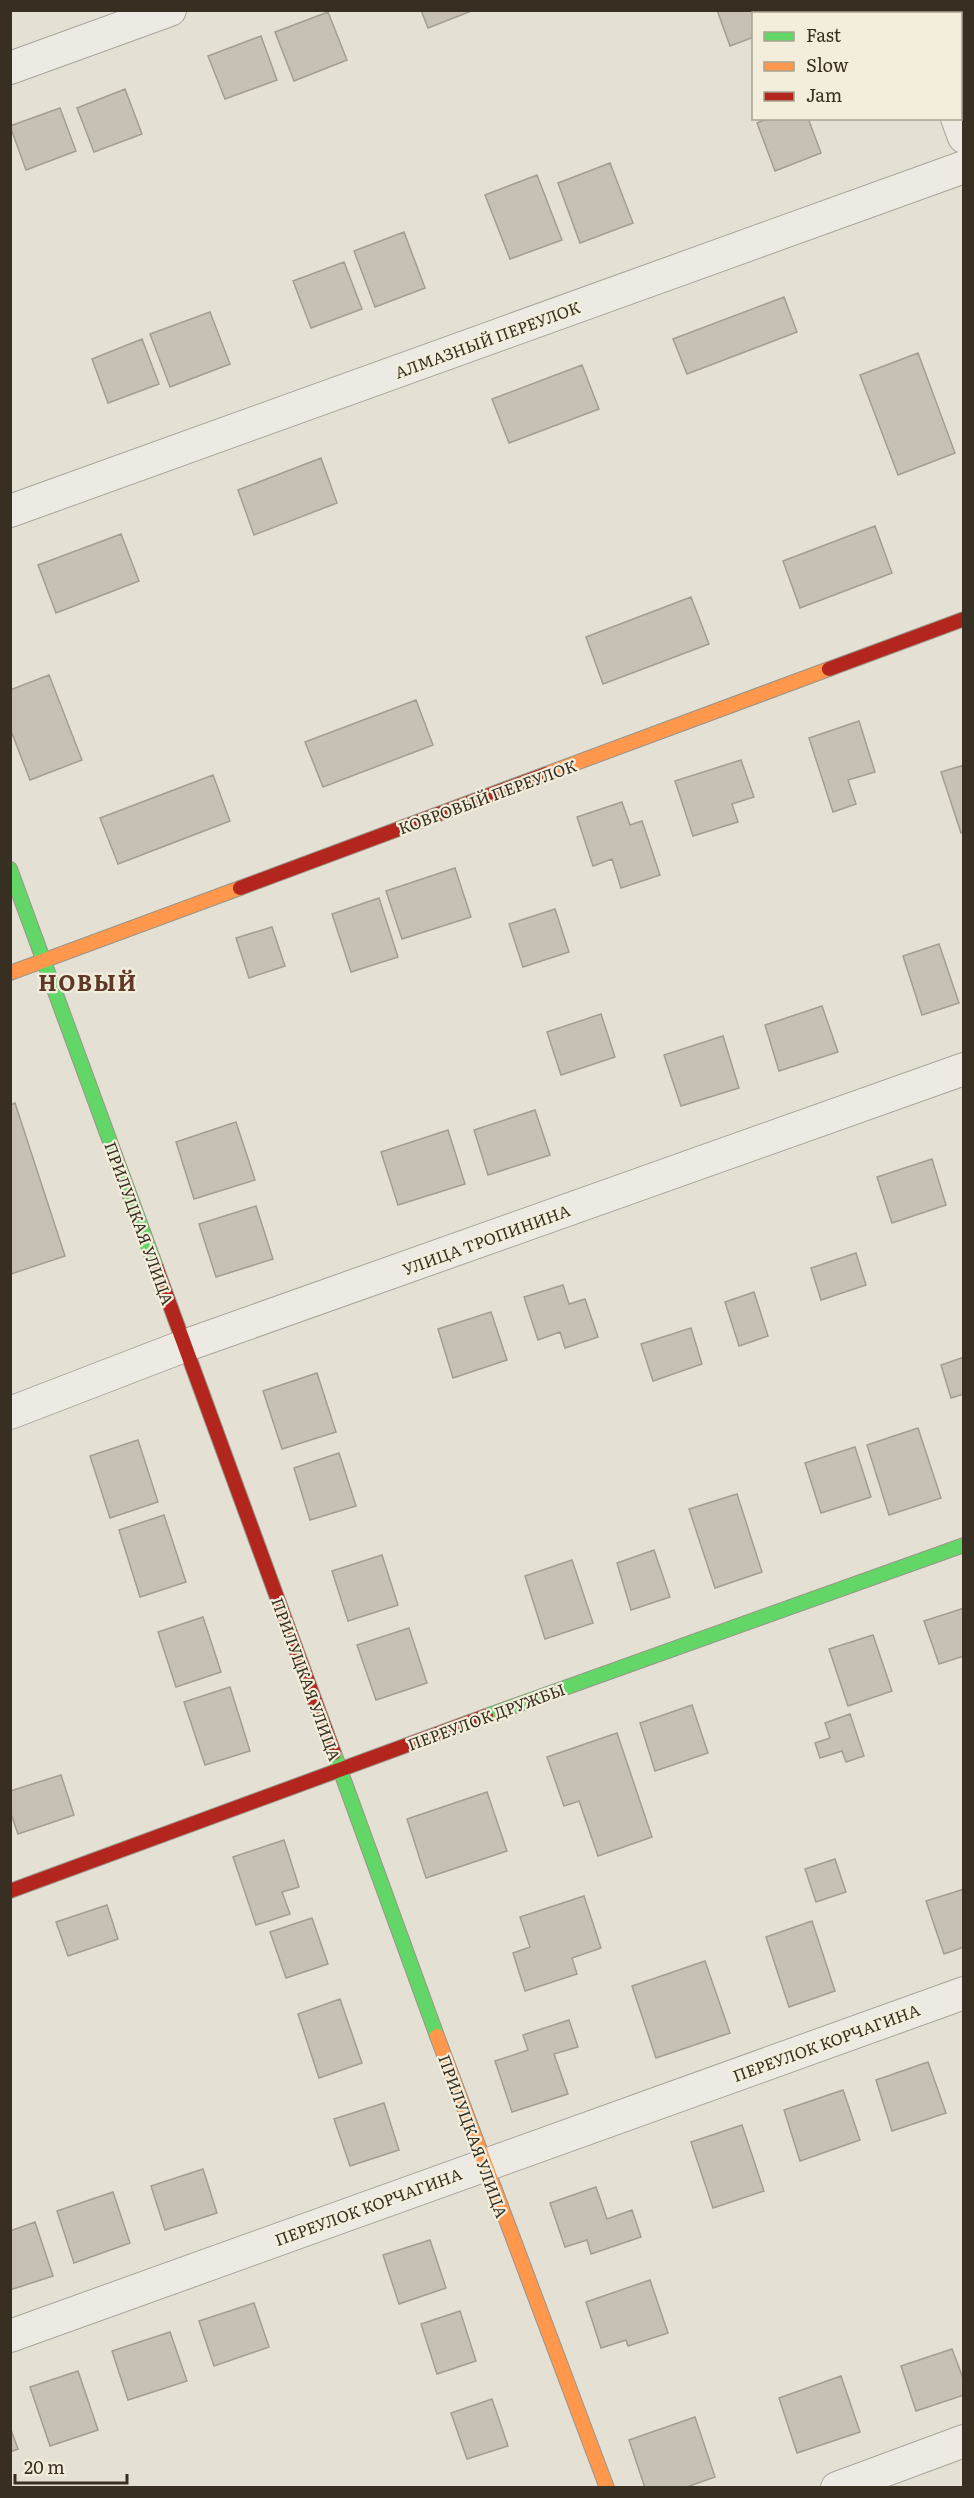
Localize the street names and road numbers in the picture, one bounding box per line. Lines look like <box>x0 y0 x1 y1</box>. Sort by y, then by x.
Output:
street label: АЛМАЗНЫЙ ПЕРЕУЛОК <box>391 294 584 384</box>
street label: КОВРОВЫЙ ПЕРЕУЛОК <box>395 752 580 839</box>
street label: ПРИЛУЦКАЯ УЛИЦА <box>99 1138 181 1308</box>
street label: УЛИЦА ТРОПИНИНА <box>399 1197 574 1281</box>
street label: ПРИЛУЦКАЯ УЛИЦА <box>266 1594 348 1764</box>
street label: ПЕРЕУЛОК ДРУЖБЫ <box>404 1676 568 1756</box>
street label: ПЕРЕУЛОК КОРЧАГИНА <box>729 1997 923 2087</box>
street label: ПРИЛУЦКАЯ УЛИЦА <box>433 2051 515 2221</box>
street label: ПЕРЕУЛОК КОРЧАГИНА <box>271 2161 465 2251</box>

